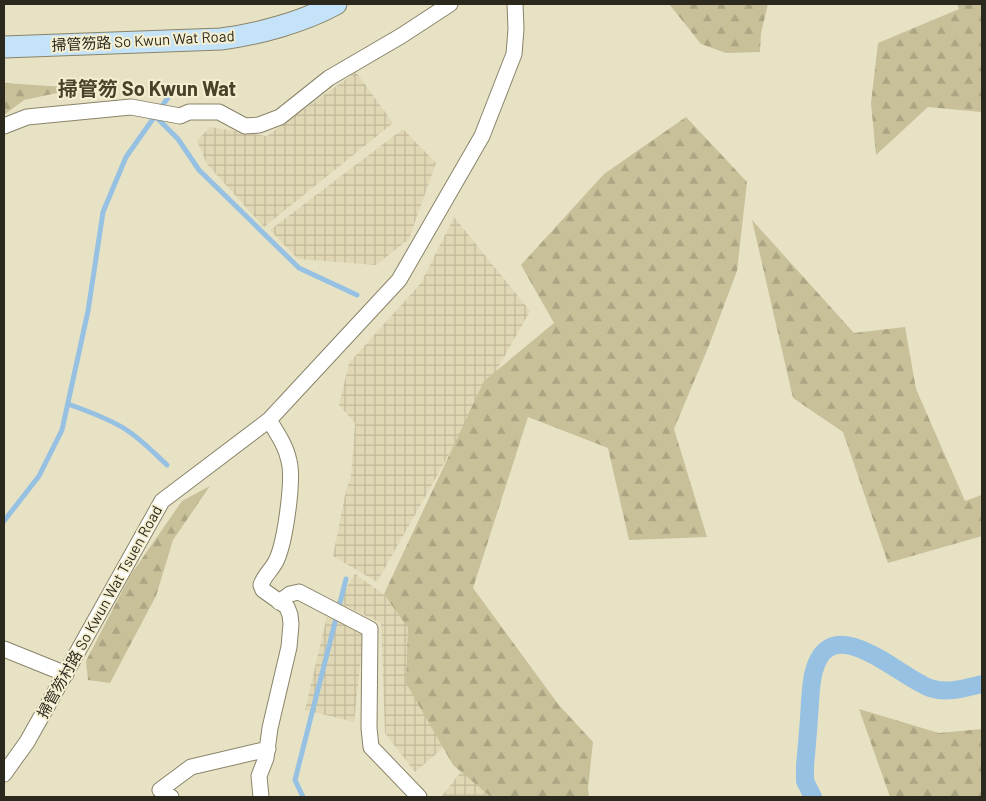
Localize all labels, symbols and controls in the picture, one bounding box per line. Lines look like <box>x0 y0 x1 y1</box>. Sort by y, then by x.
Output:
street label: 掃管笏路 So Kwun Wat Road <box>51 26 235 54</box>
district label: 掃管笏 So Kwun Wat <box>58 76 236 100</box>
street label: 掃管笏村路 So Kwun Wat Tsuen Road <box>33 502 165 721</box>

